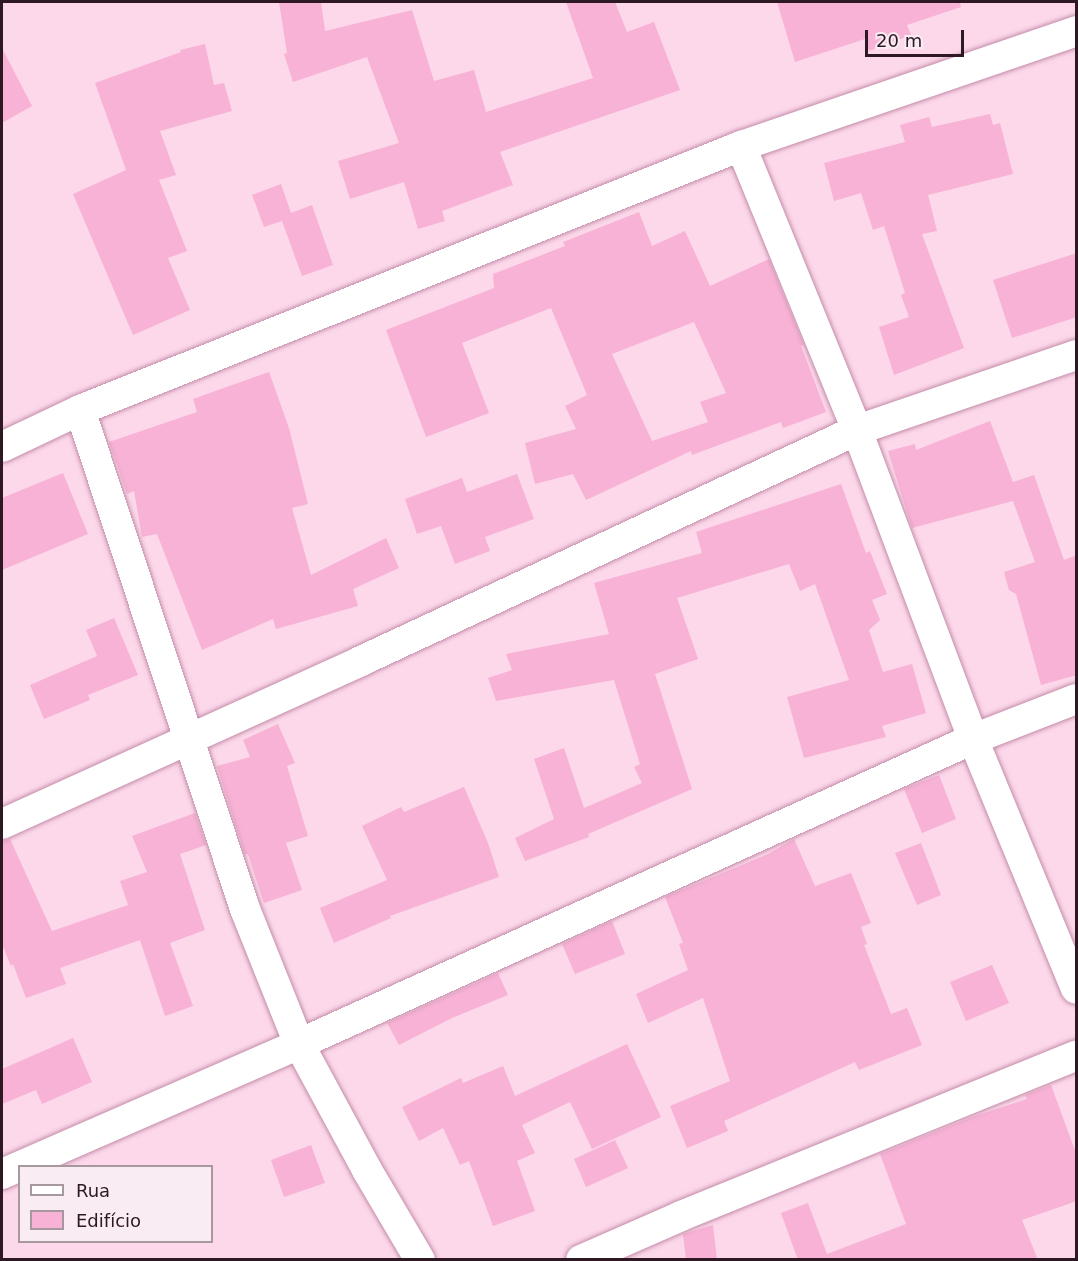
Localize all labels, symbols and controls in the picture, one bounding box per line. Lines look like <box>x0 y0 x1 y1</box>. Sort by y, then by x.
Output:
scale bar <box>868 18 967 56</box>
text: 20 m <box>876 30 922 51</box>
legend <box>18 1165 213 1243</box>
text: Rua <box>76 1180 110 1201</box>
text: Edifício <box>76 1210 141 1231</box>

